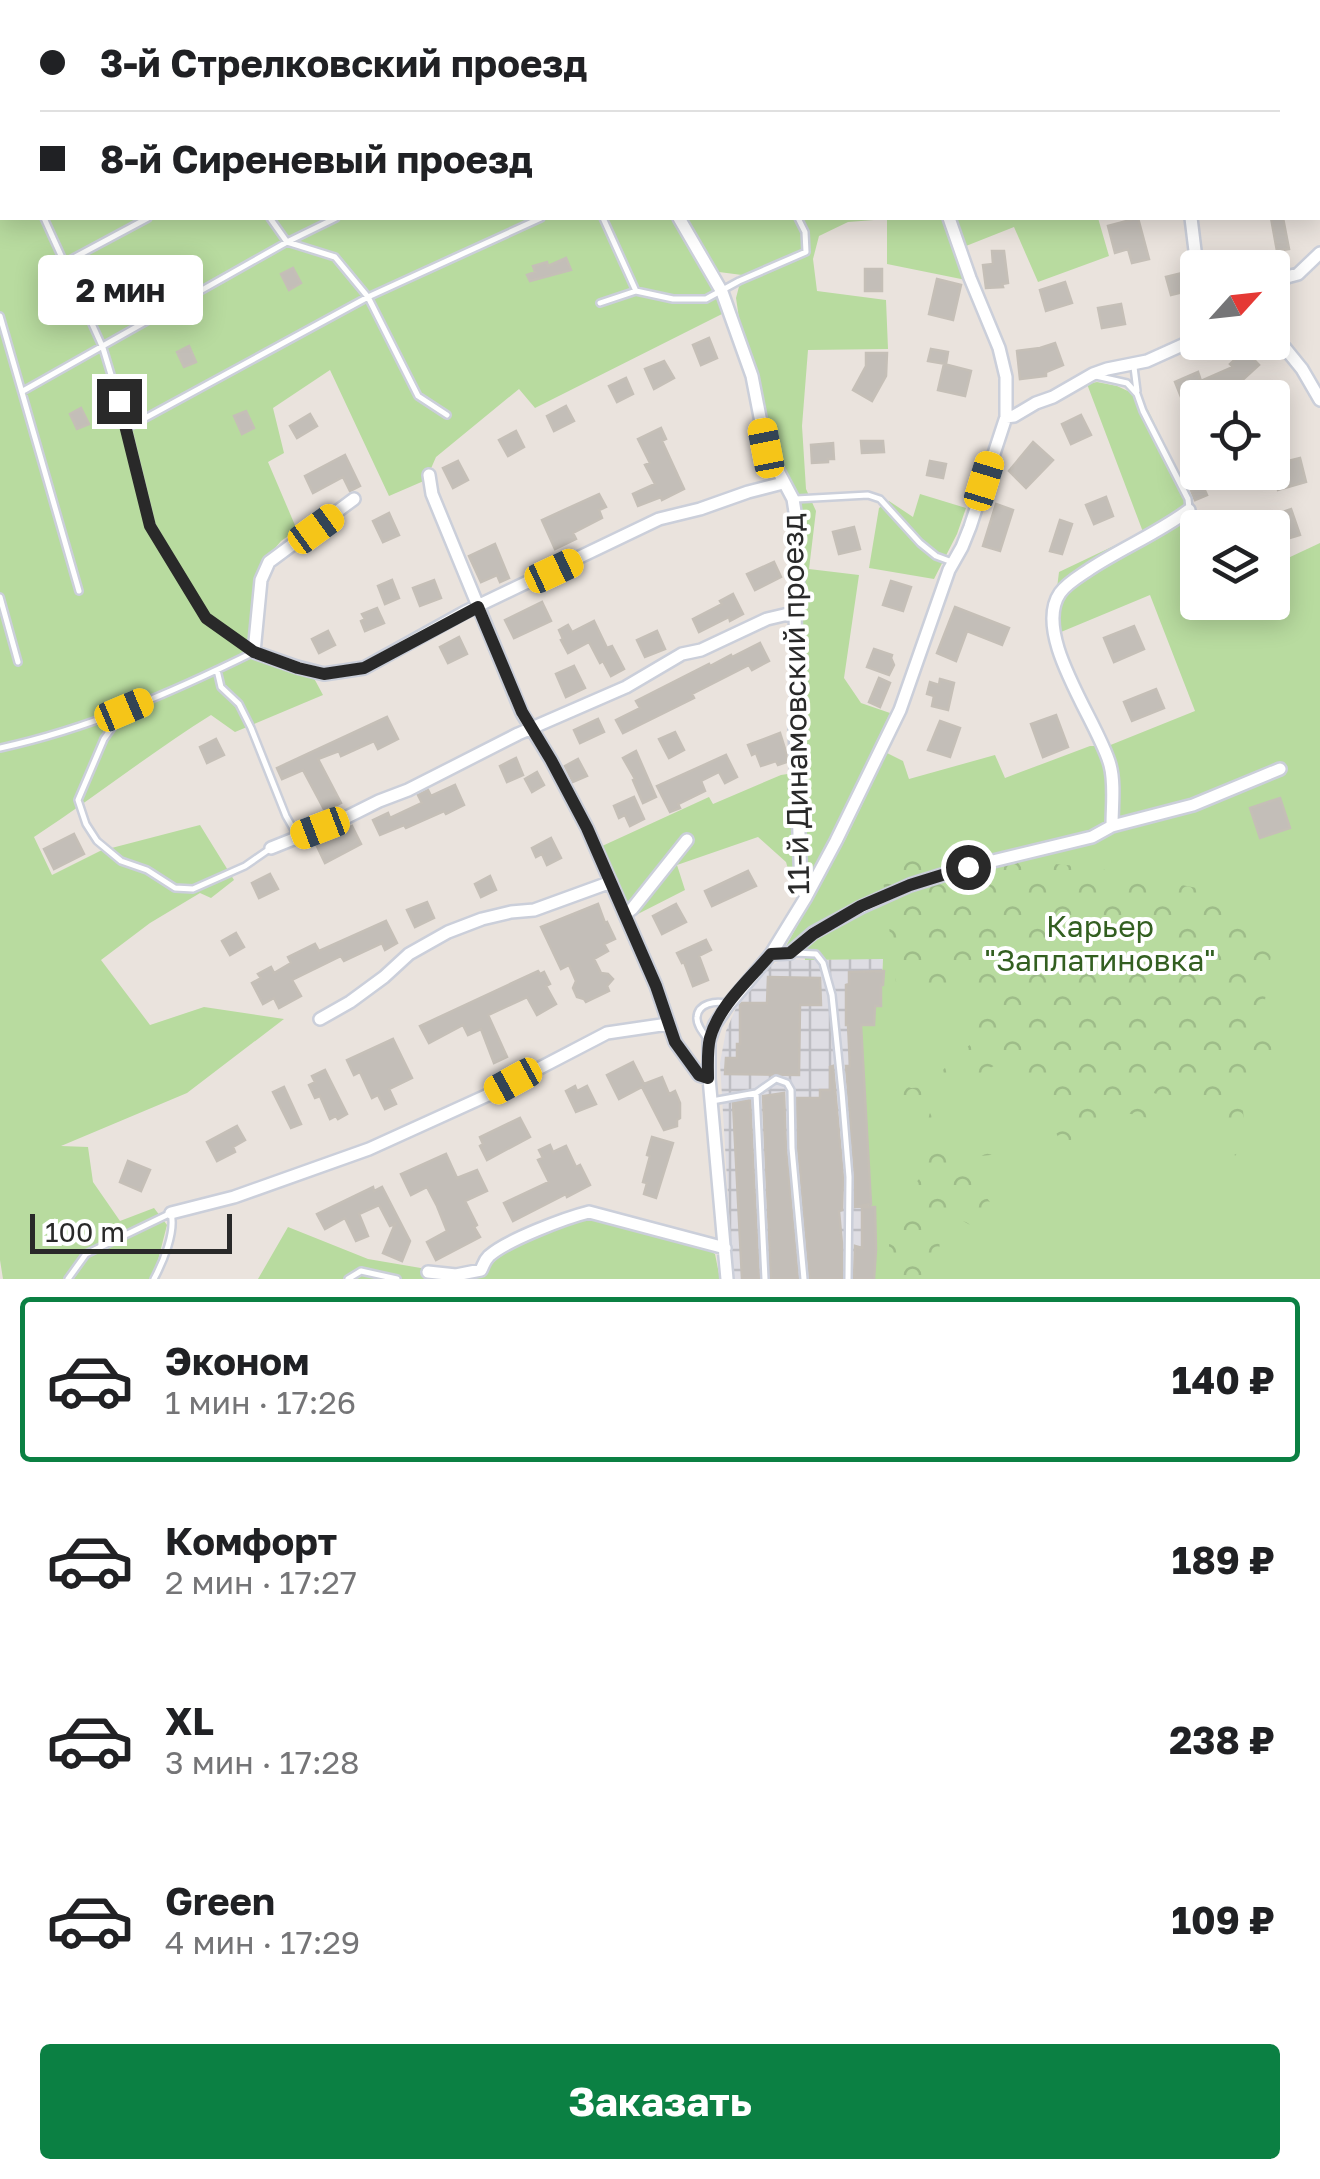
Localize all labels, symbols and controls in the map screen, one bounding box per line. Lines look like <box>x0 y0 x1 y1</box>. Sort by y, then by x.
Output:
text: 3-й Стрелковский проезд <box>100 40 587 85</box>
text: 8-й Сиреневый проезд <box>100 136 533 181</box>
north arrow <box>1180 250 1290 360</box>
map controls <box>1180 250 1290 620</box>
callout: 2 мин <box>36 256 202 326</box>
text: 2 мин <box>76 271 165 309</box>
route end <box>97 379 142 424</box>
button: locate <box>1180 380 1290 490</box>
car <box>746 416 786 480</box>
car <box>961 448 1007 514</box>
car <box>283 499 349 559</box>
button: layers <box>1180 510 1290 620</box>
street label: 11-й Динамовский проезд <box>774 513 816 895</box>
car <box>520 545 588 597</box>
car <box>91 684 157 736</box>
car <box>287 803 353 853</box>
route start <box>946 845 991 890</box>
park label: Карьер "Заплатиновка" <box>984 908 1216 978</box>
car <box>479 1053 547 1109</box>
scale bar <box>30 1209 232 1254</box>
text: 100 m <box>45 1215 125 1248</box>
icon: car <box>45 1335 135 1425</box>
text: Эконом <box>165 1338 309 1383</box>
text: 140 ₽ <box>1172 1357 1275 1402</box>
text: 1 мин · 17:26 <box>165 1383 356 1421</box>
icon: car <box>45 1515 135 1605</box>
text: Комфорт <box>165 1518 337 1563</box>
text: 189 ₽ <box>1172 1537 1275 1582</box>
text: 2 мин · 17:27 <box>165 1563 357 1601</box>
icon: car <box>45 1695 135 1785</box>
text: XL <box>165 1698 214 1743</box>
text: 238 ₽ <box>1169 1717 1275 1762</box>
text: 3 мин · 17:28 <box>165 1743 360 1781</box>
icon: car <box>45 1875 135 1965</box>
text: Green <box>165 1878 275 1923</box>
text: 109 ₽ <box>1171 1897 1275 1942</box>
text: 4 мин · 17:29 <box>165 1923 360 1961</box>
button: Заказать <box>40 2044 1280 2159</box>

